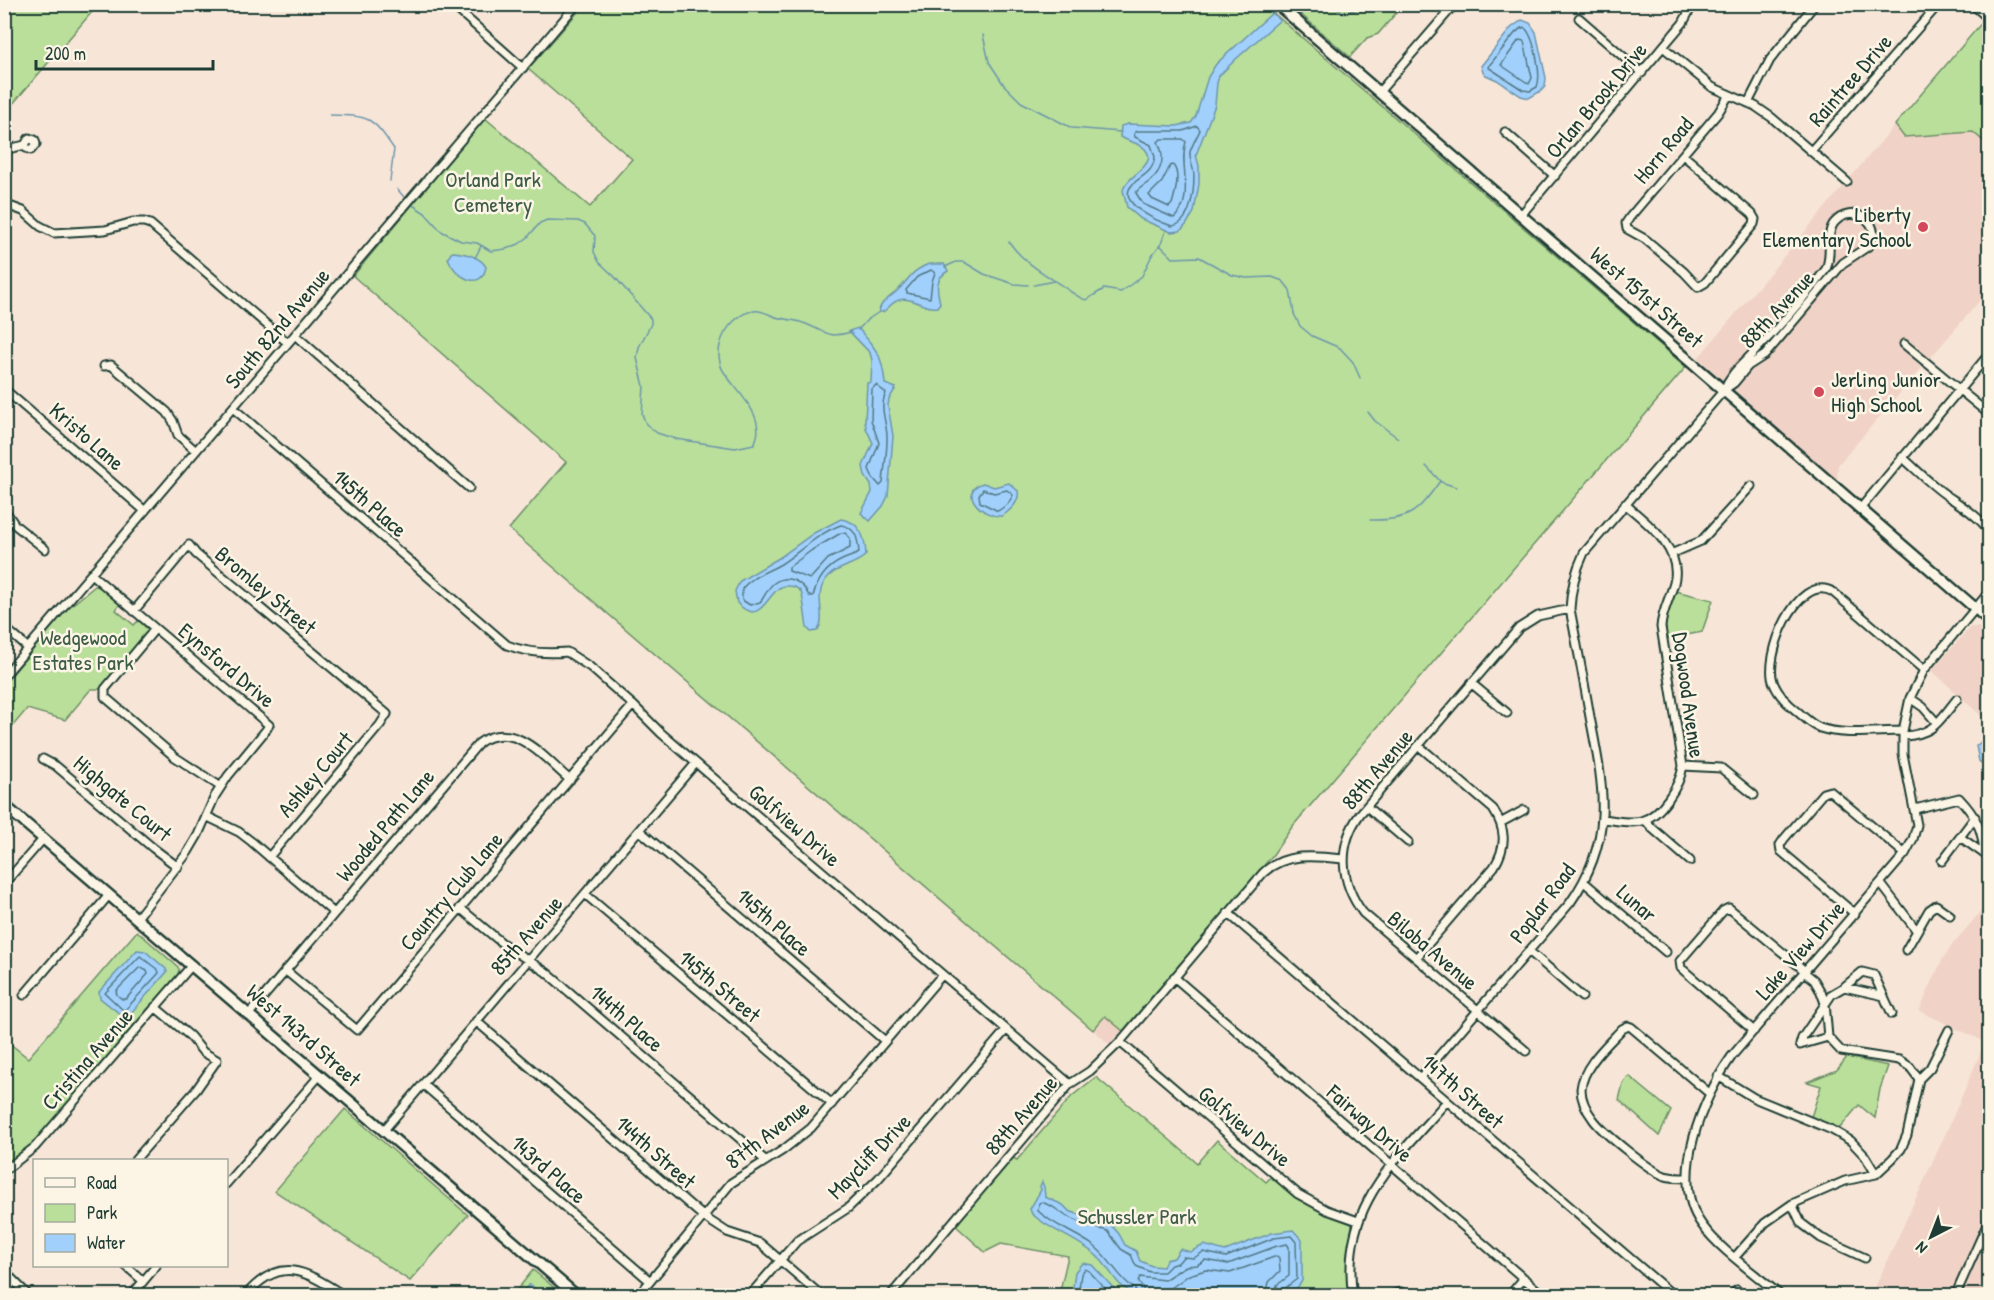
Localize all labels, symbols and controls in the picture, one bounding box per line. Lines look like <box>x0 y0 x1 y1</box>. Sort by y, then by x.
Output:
street label: Raintree Drive <box>1801 27 1899 133</box>
scale bar <box>36 33 213 71</box>
street label: Orlan Brook Drive <box>1539 35 1654 164</box>
text: 200 m <box>45 41 86 66</box>
street label: Horn Road <box>1626 110 1700 190</box>
park label: Orland Park Cemetery <box>445 164 541 219</box>
place label: Liberty Elementary School <box>1763 199 1911 254</box>
marker: Liberty Elementary School <box>1916 220 1930 234</box>
street label: West 151st Street <box>1584 239 1710 355</box>
street label: South 82nd Avenue <box>218 261 336 395</box>
street label: 88th Avenue <box>1733 263 1821 355</box>
place label: Jerling Junior High School <box>1831 364 1942 419</box>
marker: Jerling Junior High School <box>1812 385 1826 399</box>
street label: Kristo Lane <box>43 395 131 477</box>
street label: 145th Place <box>326 462 414 544</box>
street label: Bromley Street <box>209 539 323 642</box>
street label: Eynsford Drive <box>172 616 282 714</box>
park label: Wedgewood Estates Park <box>32 622 134 677</box>
street label: Dogwood Avenue <box>1665 630 1713 760</box>
street label: 88th Avenue <box>1334 722 1420 816</box>
street label: Ashley Court <box>270 725 360 823</box>
street label: Highgate Court <box>67 748 179 848</box>
street label: Wooded Path Lane <box>329 762 441 888</box>
street label: Golfview Drive <box>743 777 847 873</box>
street label: Country Club Lane <box>392 825 510 957</box>
street label: Poplar Road <box>1502 857 1582 949</box>
street label: Lunar <box>1611 877 1664 929</box>
street label: 145th Place <box>730 881 818 963</box>
street label: 85th Avenue <box>483 889 569 981</box>
street label: Lake View Drive <box>1749 894 1852 1006</box>
street label: Biloba Avenue <box>1381 903 1485 997</box>
street label: 145th Street <box>673 943 768 1029</box>
street label: West 143rd Street <box>240 977 368 1093</box>
street label: 144th Place <box>584 978 670 1059</box>
street label: Cristina Avenue <box>34 1001 140 1116</box>
street label: 147th Street <box>1415 1047 1511 1135</box>
street label: 88th Avenue <box>978 1068 1064 1161</box>
street label: Fairway Drive <box>1320 1077 1420 1169</box>
street label: Golfview Drive <box>1192 1078 1298 1174</box>
street label: 87th Avenue <box>719 1092 815 1175</box>
street label: Maycliff Drive <box>821 1106 918 1205</box>
street label: 144th Street <box>609 1109 703 1196</box>
street label: 143rd Place <box>505 1128 593 1210</box>
legend <box>33 1159 228 1267</box>
text: Road <box>87 1170 117 1195</box>
text: Park <box>87 1200 118 1225</box>
park label: Schussler Park <box>1078 1201 1196 1231</box>
north arrow <box>1901 1207 1961 1267</box>
text: Water <box>87 1230 125 1255</box>
text: N <box>1910 1237 1931 1259</box>

